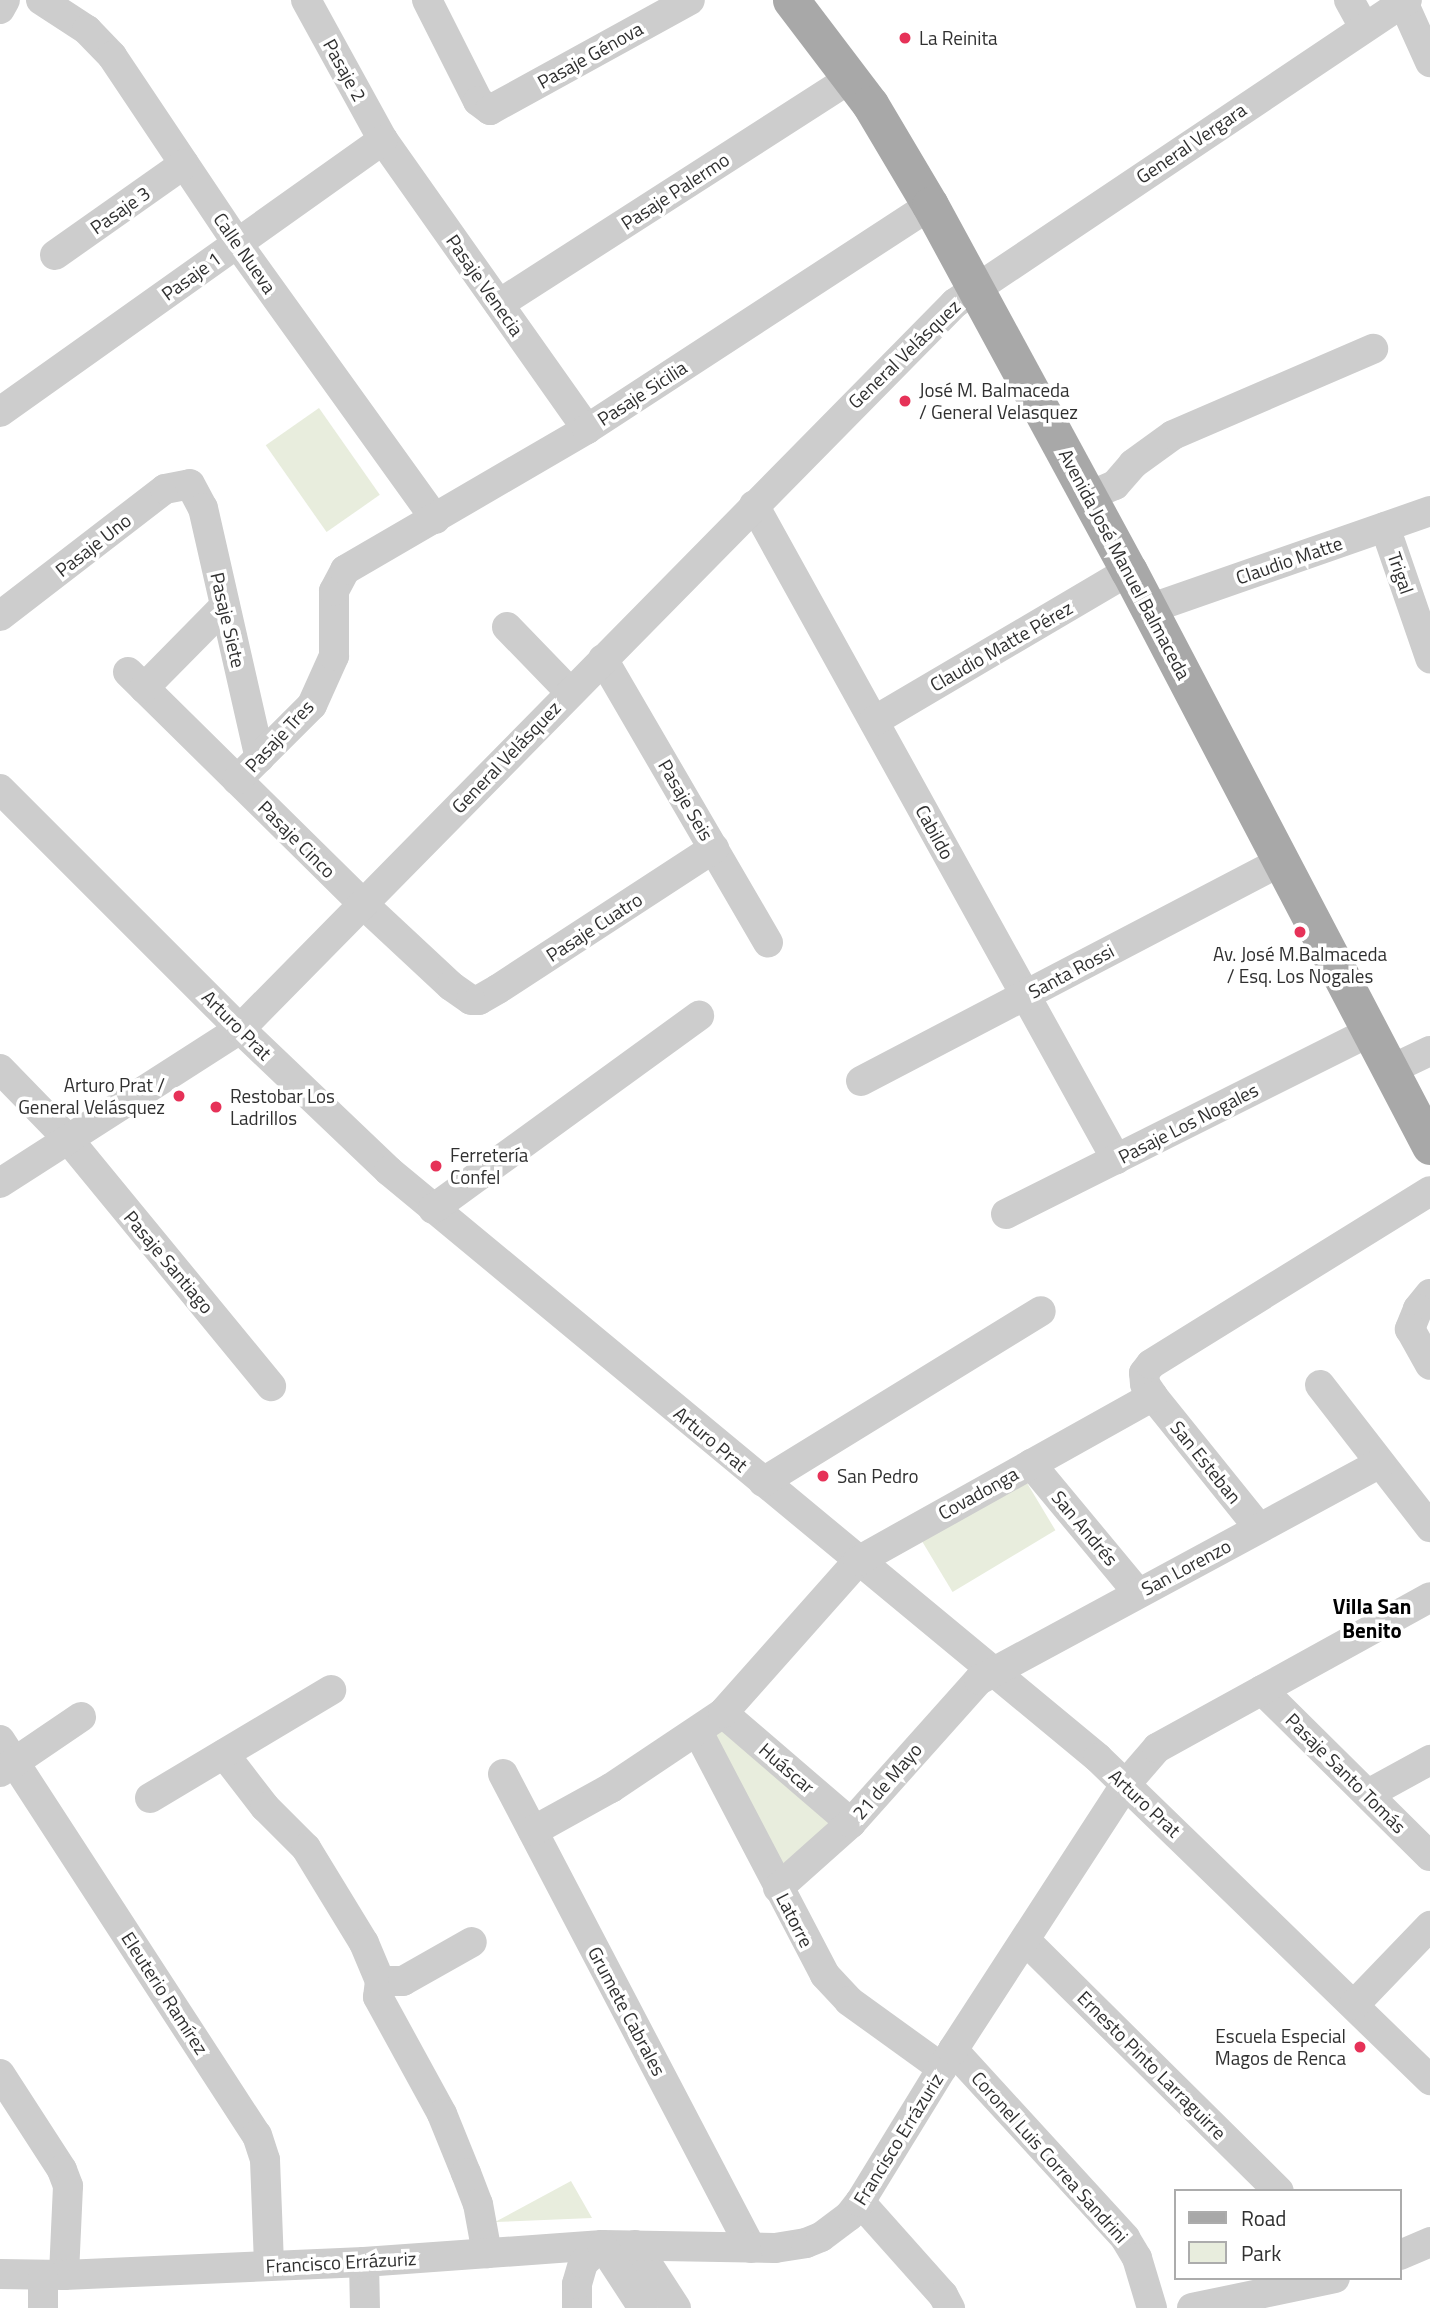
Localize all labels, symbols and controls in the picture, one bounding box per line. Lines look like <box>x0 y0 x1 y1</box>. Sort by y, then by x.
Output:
street label: Pasaje Génova <box>533 17 647 93</box>
place label: La Reinita <box>919 27 998 49</box>
marker: La Reinita <box>897 30 913 46</box>
street label: Pasaje 2 <box>319 35 371 105</box>
street label: General Vergara <box>1132 98 1250 188</box>
street label: Pasaje Palermo <box>617 148 733 234</box>
street label: Pasaje 3 <box>86 181 154 239</box>
street label: Calle Nueva <box>209 208 281 298</box>
street label: Pasaje Venecia <box>442 230 528 340</box>
street label: Pasaje 1 <box>157 247 225 305</box>
street label: General Velásquez <box>843 295 965 413</box>
street label: Pasaje Sicilia <box>593 356 691 430</box>
place label: José M. Balmaceda / General Velasquez <box>919 379 1078 423</box>
marker: José M. Balmaceda / General Velasquez <box>897 393 913 409</box>
street label: Avenida José Manuel Balmaceda <box>1054 445 1196 683</box>
street label: Pasaje Uno <box>51 508 135 582</box>
street label: Claudio Matte <box>1233 531 1345 589</box>
street label: Trigal <box>1383 549 1419 597</box>
street label: Pasaje Siete <box>206 570 250 670</box>
street label: Claudio Matte Pérez <box>926 596 1076 696</box>
street label: Pasaje Tres <box>240 695 318 777</box>
street label: General Velásquez <box>447 696 565 818</box>
street label: Pasaje Seis <box>654 755 718 845</box>
street label: Pasaje Cinco <box>254 796 340 882</box>
street label: Cabildo <box>911 801 959 863</box>
street label: Pasaje Cuatro <box>542 888 646 966</box>
marker: Av. José M.Balmaceda / Esq. Los Nogales <box>1292 924 1308 940</box>
street label: Santa Rossi <box>1024 939 1118 1003</box>
place label: Av. José M.Balmaceda / Esq. Los Nogales <box>1213 943 1387 987</box>
street label: Arturo Prat <box>197 985 277 1065</box>
place label: Arturo Prat / General Velásquez <box>18 1074 165 1118</box>
street label: Pasaje Los Nogales <box>1114 1078 1262 1168</box>
place label: Restobar Los Ladrillos <box>230 1085 335 1129</box>
marker: Arturo Prat / General Velásquez <box>171 1088 187 1104</box>
marker: Restobar Los Ladrillos <box>208 1099 224 1115</box>
place label: Ferretería Confel <box>450 1144 528 1188</box>
marker: Ferretería Confel <box>428 1158 444 1174</box>
street label: Pasaje Santiago <box>119 1206 219 1318</box>
street label: Arturo Prat <box>669 1402 753 1476</box>
street label: San Esteban <box>1166 1416 1246 1508</box>
street label: Covadonga <box>934 1462 1022 1524</box>
place label: San Pedro <box>837 1465 918 1487</box>
marker: San Pedro <box>815 1468 831 1484</box>
street label: San Andrés <box>1047 1486 1123 1570</box>
street label: San Lorenzo <box>1137 1534 1235 1600</box>
district label: Villa San Benito <box>1333 1593 1411 1643</box>
street label: Pasaje Santo Tomás <box>1281 1708 1411 1838</box>
street label: Huáscar <box>755 1738 819 1798</box>
street label: 21 de Mayo <box>848 1738 926 1824</box>
street label: Arturo Prat <box>1105 1764 1185 1842</box>
street label: Latorre <box>772 1889 818 1951</box>
street label: Eleuterio Ramírez <box>117 1927 213 2059</box>
street label: Grumete Cabrales <box>583 1943 671 2079</box>
street label: Ernesto Pinto Larraguirre <box>1073 1986 1231 2144</box>
place label: Escuela Especial Magos de Renca <box>1215 2025 1346 2069</box>
marker: Escuela Especial Magos de Renca <box>1352 2039 1368 2055</box>
street label: Coronel Luis Correa Sandrini <box>967 2067 1133 2247</box>
street label: Francisco Errázuriz <box>848 2069 948 2209</box>
legend <box>1174 2189 1402 2280</box>
text: Road <box>1241 2202 1286 2234</box>
text: Park <box>1241 2237 1281 2269</box>
street label: Francisco Errázuriz <box>265 2247 417 2277</box>

